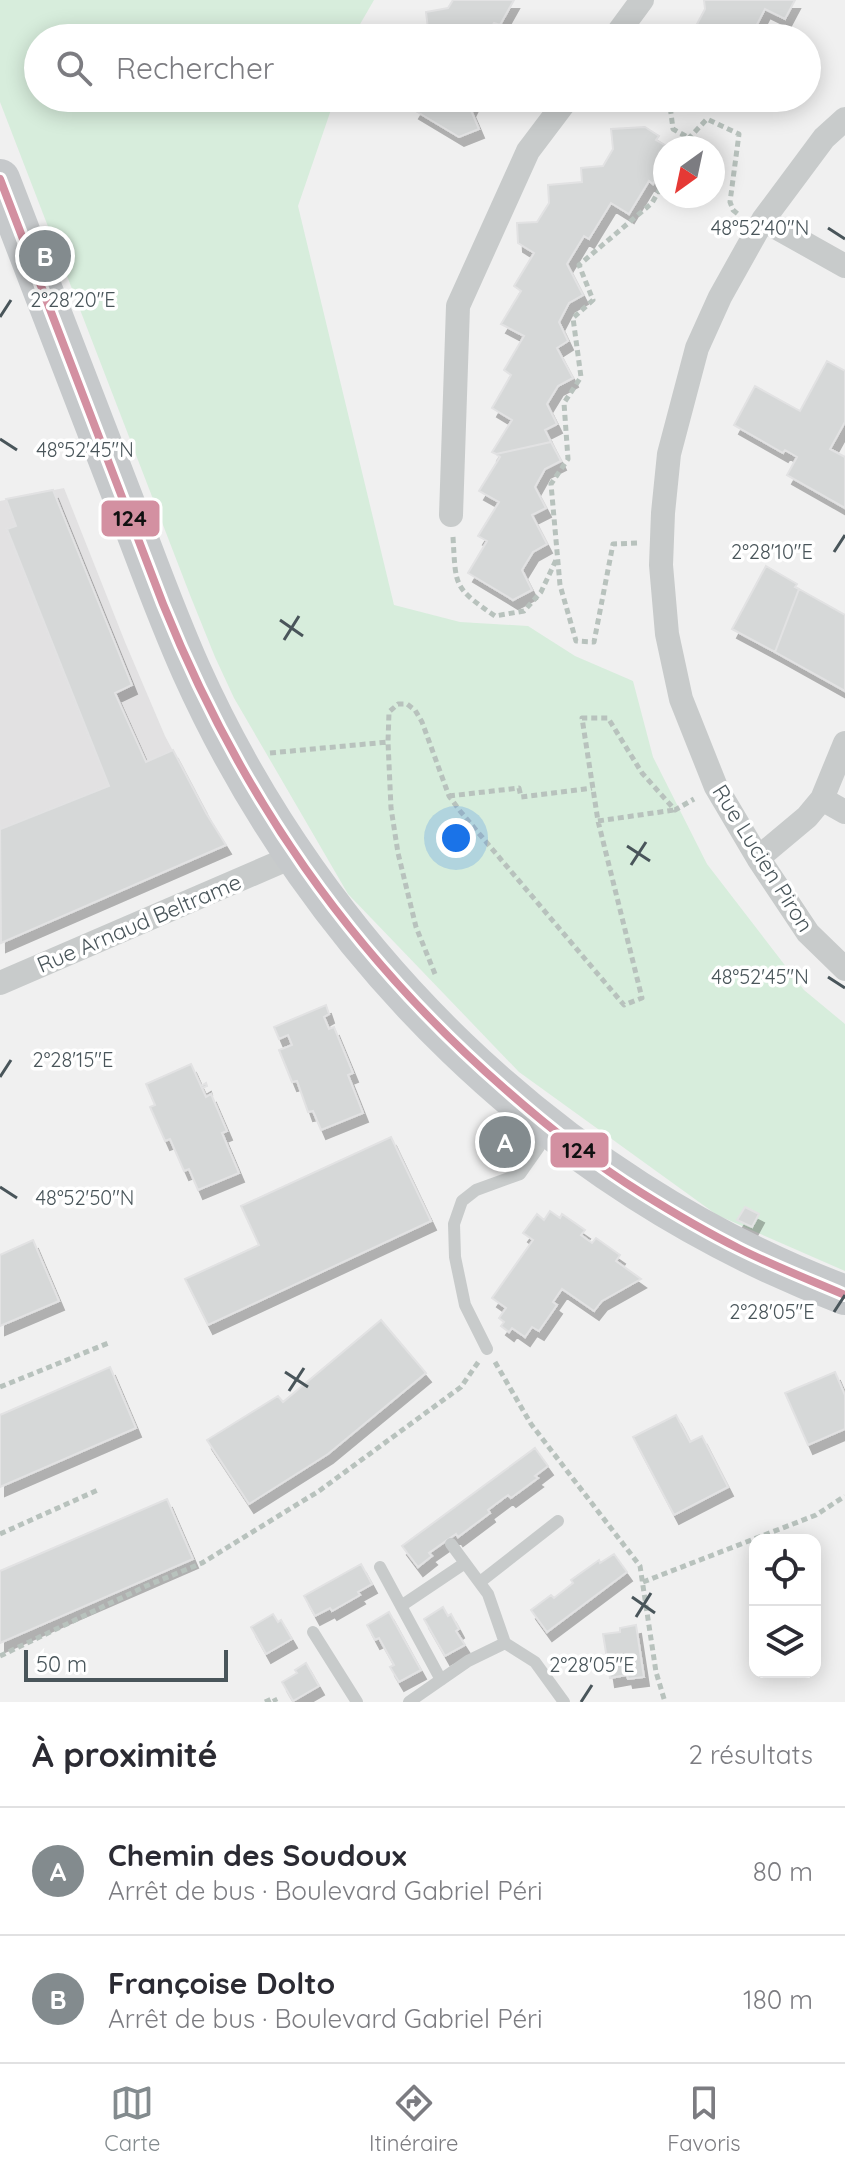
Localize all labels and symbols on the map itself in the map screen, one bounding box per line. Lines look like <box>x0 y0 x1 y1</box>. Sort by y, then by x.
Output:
north arrow <box>653 136 725 208</box>
text: 48°52'40"N <box>711 215 809 240</box>
pin: B <box>19 226 71 286</box>
text: 2°28'20"E <box>30 287 116 312</box>
text: 48°52'45"N <box>36 437 134 462</box>
line badge: 124 <box>100 499 161 538</box>
text: 124 <box>113 504 147 532</box>
text: 2°28'10"E <box>731 539 813 564</box>
street label: Rue Lucien Piron <box>706 779 820 937</box>
your location <box>436 818 476 858</box>
street label: Rue Arnaud Beltrame <box>33 867 245 979</box>
text: 48°52'45"N <box>711 964 809 989</box>
text: 2°28'15"E <box>33 1047 113 1072</box>
pin: A <box>479 1112 531 1172</box>
line badge: 124 <box>549 1131 610 1169</box>
text: 124 <box>562 1136 596 1164</box>
text: 48°52'50"N <box>36 1185 134 1210</box>
text: 2°28'05"E <box>729 1299 815 1324</box>
scale bar <box>24 1646 228 1682</box>
text: 2°28'05"E <box>549 1652 635 1677</box>

